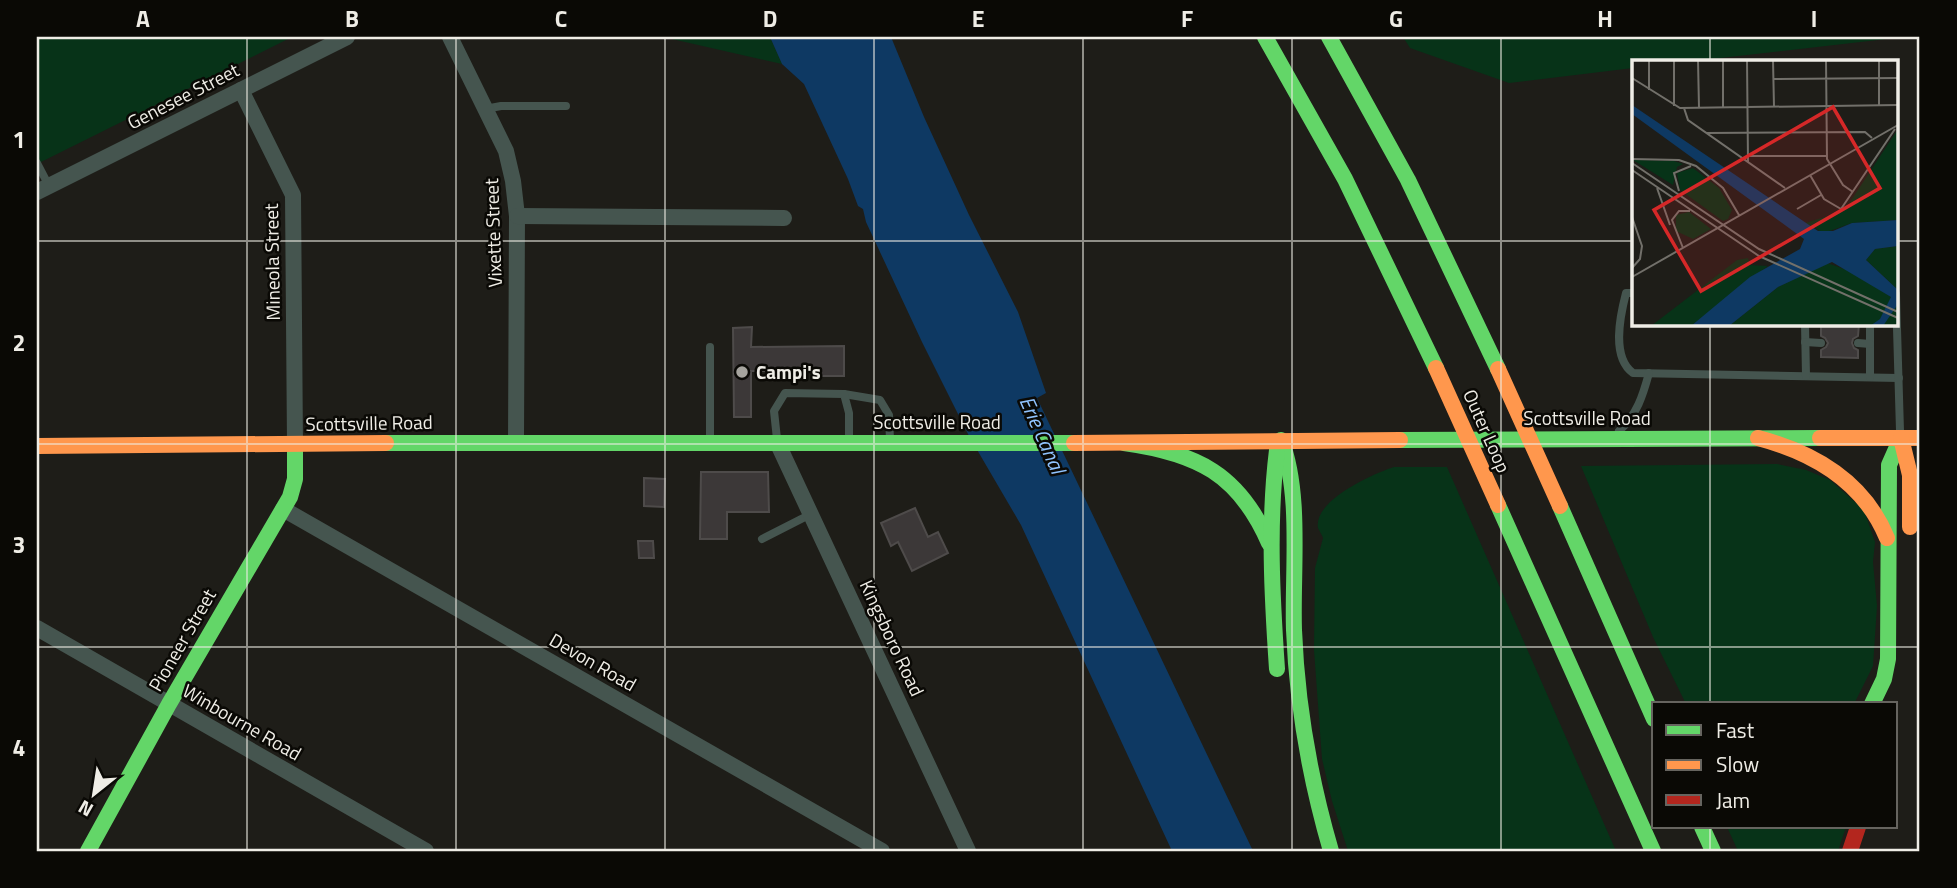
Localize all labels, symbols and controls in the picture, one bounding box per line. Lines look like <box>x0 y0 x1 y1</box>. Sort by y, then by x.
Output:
text: A <box>136 1 150 36</box>
text: B <box>345 1 359 36</box>
text: C <box>555 1 567 36</box>
text: D <box>763 1 777 36</box>
text: E <box>972 1 984 36</box>
text: F <box>1181 1 1193 36</box>
text: G <box>1389 1 1403 36</box>
text: H <box>1597 1 1613 36</box>
text: I <box>1811 1 1817 36</box>
street label: Genesee Street <box>122 55 244 136</box>
inset map <box>1632 60 1898 326</box>
text: 1 <box>13 122 25 157</box>
street label: Vixette Street <box>476 178 509 288</box>
street label: Mineola Street <box>256 203 287 321</box>
text: 2 <box>13 325 25 360</box>
place label: Campi's <box>756 357 821 386</box>
marker: Campi's <box>734 364 750 380</box>
street label: Outer Loop <box>1456 384 1519 477</box>
water label: Erie Canal <box>1012 391 1075 481</box>
street label: Scottsville Road <box>1523 403 1651 432</box>
street label: Scottsville Road <box>305 407 433 438</box>
street label: Scottsville Road <box>873 407 1001 436</box>
text: 3 <box>13 527 25 562</box>
street label: Kingsboro Road <box>853 575 932 701</box>
street label: Pioneer Street <box>140 583 223 697</box>
street label: Devon Road <box>544 625 642 698</box>
street label: Winbourne Road <box>177 676 307 767</box>
legend <box>1652 702 1898 828</box>
text: Fast <box>1716 714 1755 746</box>
text: 4 <box>13 730 25 765</box>
text: Slow <box>1716 748 1759 780</box>
north arrow <box>60 758 130 828</box>
text: Jam <box>1716 784 1750 816</box>
text: N <box>72 793 98 825</box>

